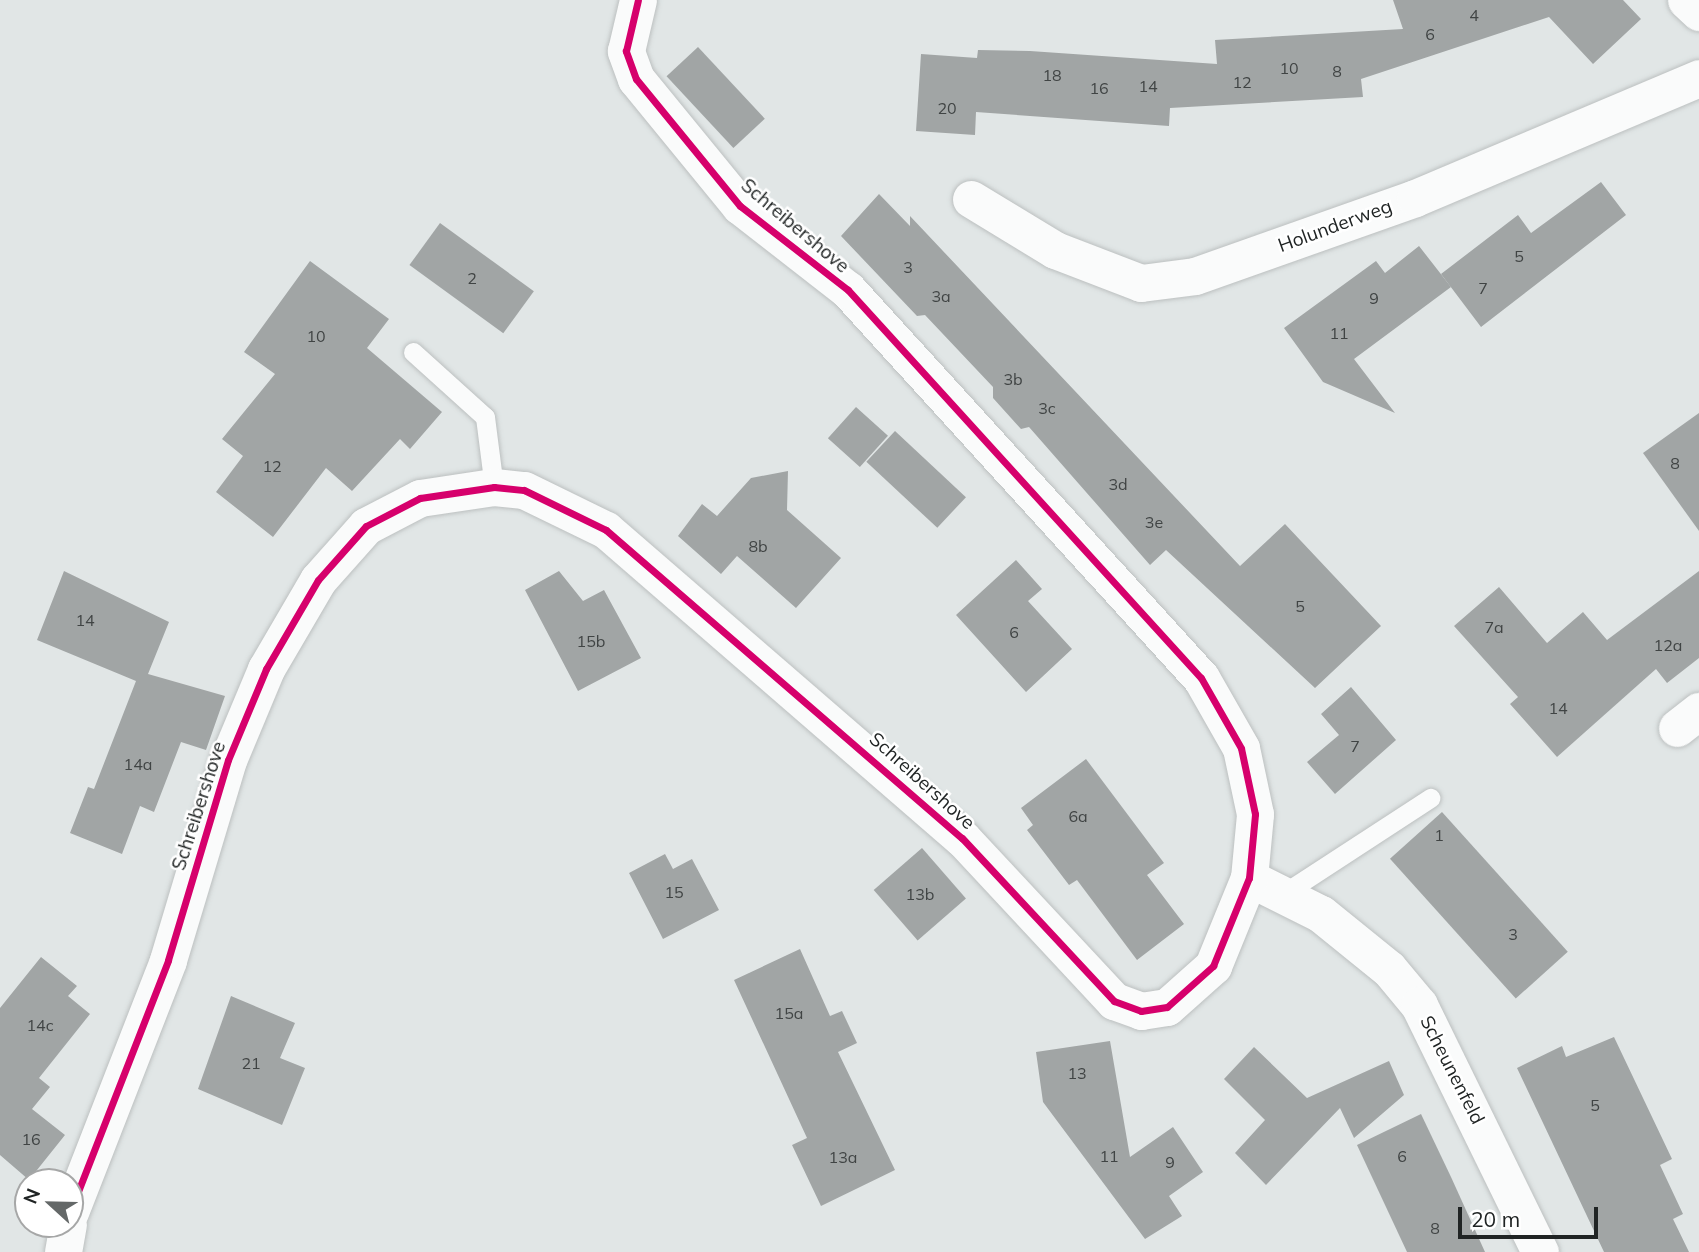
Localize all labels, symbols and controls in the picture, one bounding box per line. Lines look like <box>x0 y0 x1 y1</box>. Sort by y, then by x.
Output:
house number: 4 <box>1469 5 1479 25</box>
house number: 6 <box>1425 24 1435 44</box>
house number: 10 <box>1279 58 1299 78</box>
house number: 8 <box>1332 61 1342 81</box>
house number: 18 <box>1042 65 1062 85</box>
house number: 12 <box>1232 72 1252 92</box>
house number: 14 <box>1138 76 1158 96</box>
house number: 16 <box>1089 78 1109 98</box>
house number: 20 <box>937 98 957 118</box>
street label: Schreibershove <box>736 174 854 278</box>
street label: Holunderweg <box>1275 195 1395 257</box>
house number: 5 <box>1514 246 1524 266</box>
house number: 3 <box>903 257 913 277</box>
house number: 2 <box>467 268 477 288</box>
house number: 7 <box>1478 278 1488 298</box>
house number: 3a <box>931 286 951 306</box>
house number: 9 <box>1369 288 1379 308</box>
house number: 11 <box>1329 323 1349 343</box>
house number: 10 <box>306 326 326 346</box>
house number: 3b <box>1003 369 1023 389</box>
house number: 3c <box>1038 398 1056 418</box>
house number: 8 <box>1670 453 1680 473</box>
house number: 12 <box>262 456 282 476</box>
house number: 3d <box>1108 474 1128 494</box>
house number: 3e <box>1145 512 1163 532</box>
house number: 8b <box>748 536 768 556</box>
house number: 5 <box>1295 596 1305 616</box>
house number: 14 <box>75 610 95 630</box>
house number: 7a <box>1484 617 1504 637</box>
house number: 6 <box>1009 622 1019 642</box>
house number: 15b <box>577 631 605 651</box>
house number: 12a <box>1654 635 1682 655</box>
house number: 14 <box>1548 698 1568 718</box>
street label: Schreibershove <box>865 728 979 834</box>
house number: 7 <box>1350 736 1360 756</box>
street label: Schreibershove <box>167 739 231 873</box>
house number: 14a <box>124 754 152 774</box>
house number: 6a <box>1068 806 1088 826</box>
house number: 1 <box>1434 825 1444 845</box>
house number: 15 <box>664 882 684 902</box>
house number: 13b <box>906 884 934 904</box>
house number: 3 <box>1508 924 1518 944</box>
house number: 15a <box>775 1003 803 1023</box>
street label: Scheunenfeld <box>1415 1012 1489 1128</box>
house number: 14c <box>26 1015 54 1035</box>
house number: 21 <box>241 1053 261 1073</box>
house number: 13 <box>1067 1063 1087 1083</box>
house number: 5 <box>1590 1095 1600 1115</box>
house number: 16 <box>21 1129 41 1149</box>
house number: 11 <box>1099 1146 1119 1166</box>
house number: 6 <box>1397 1146 1407 1166</box>
house number: 13a <box>829 1147 857 1167</box>
house number: 9 <box>1165 1152 1175 1172</box>
north arrow <box>14 1168 84 1238</box>
text: N <box>18 1185 45 1207</box>
scale bar <box>1461 1192 1601 1236</box>
text: 20 m <box>1471 1206 1520 1232</box>
house number: 8 <box>1430 1218 1440 1238</box>

